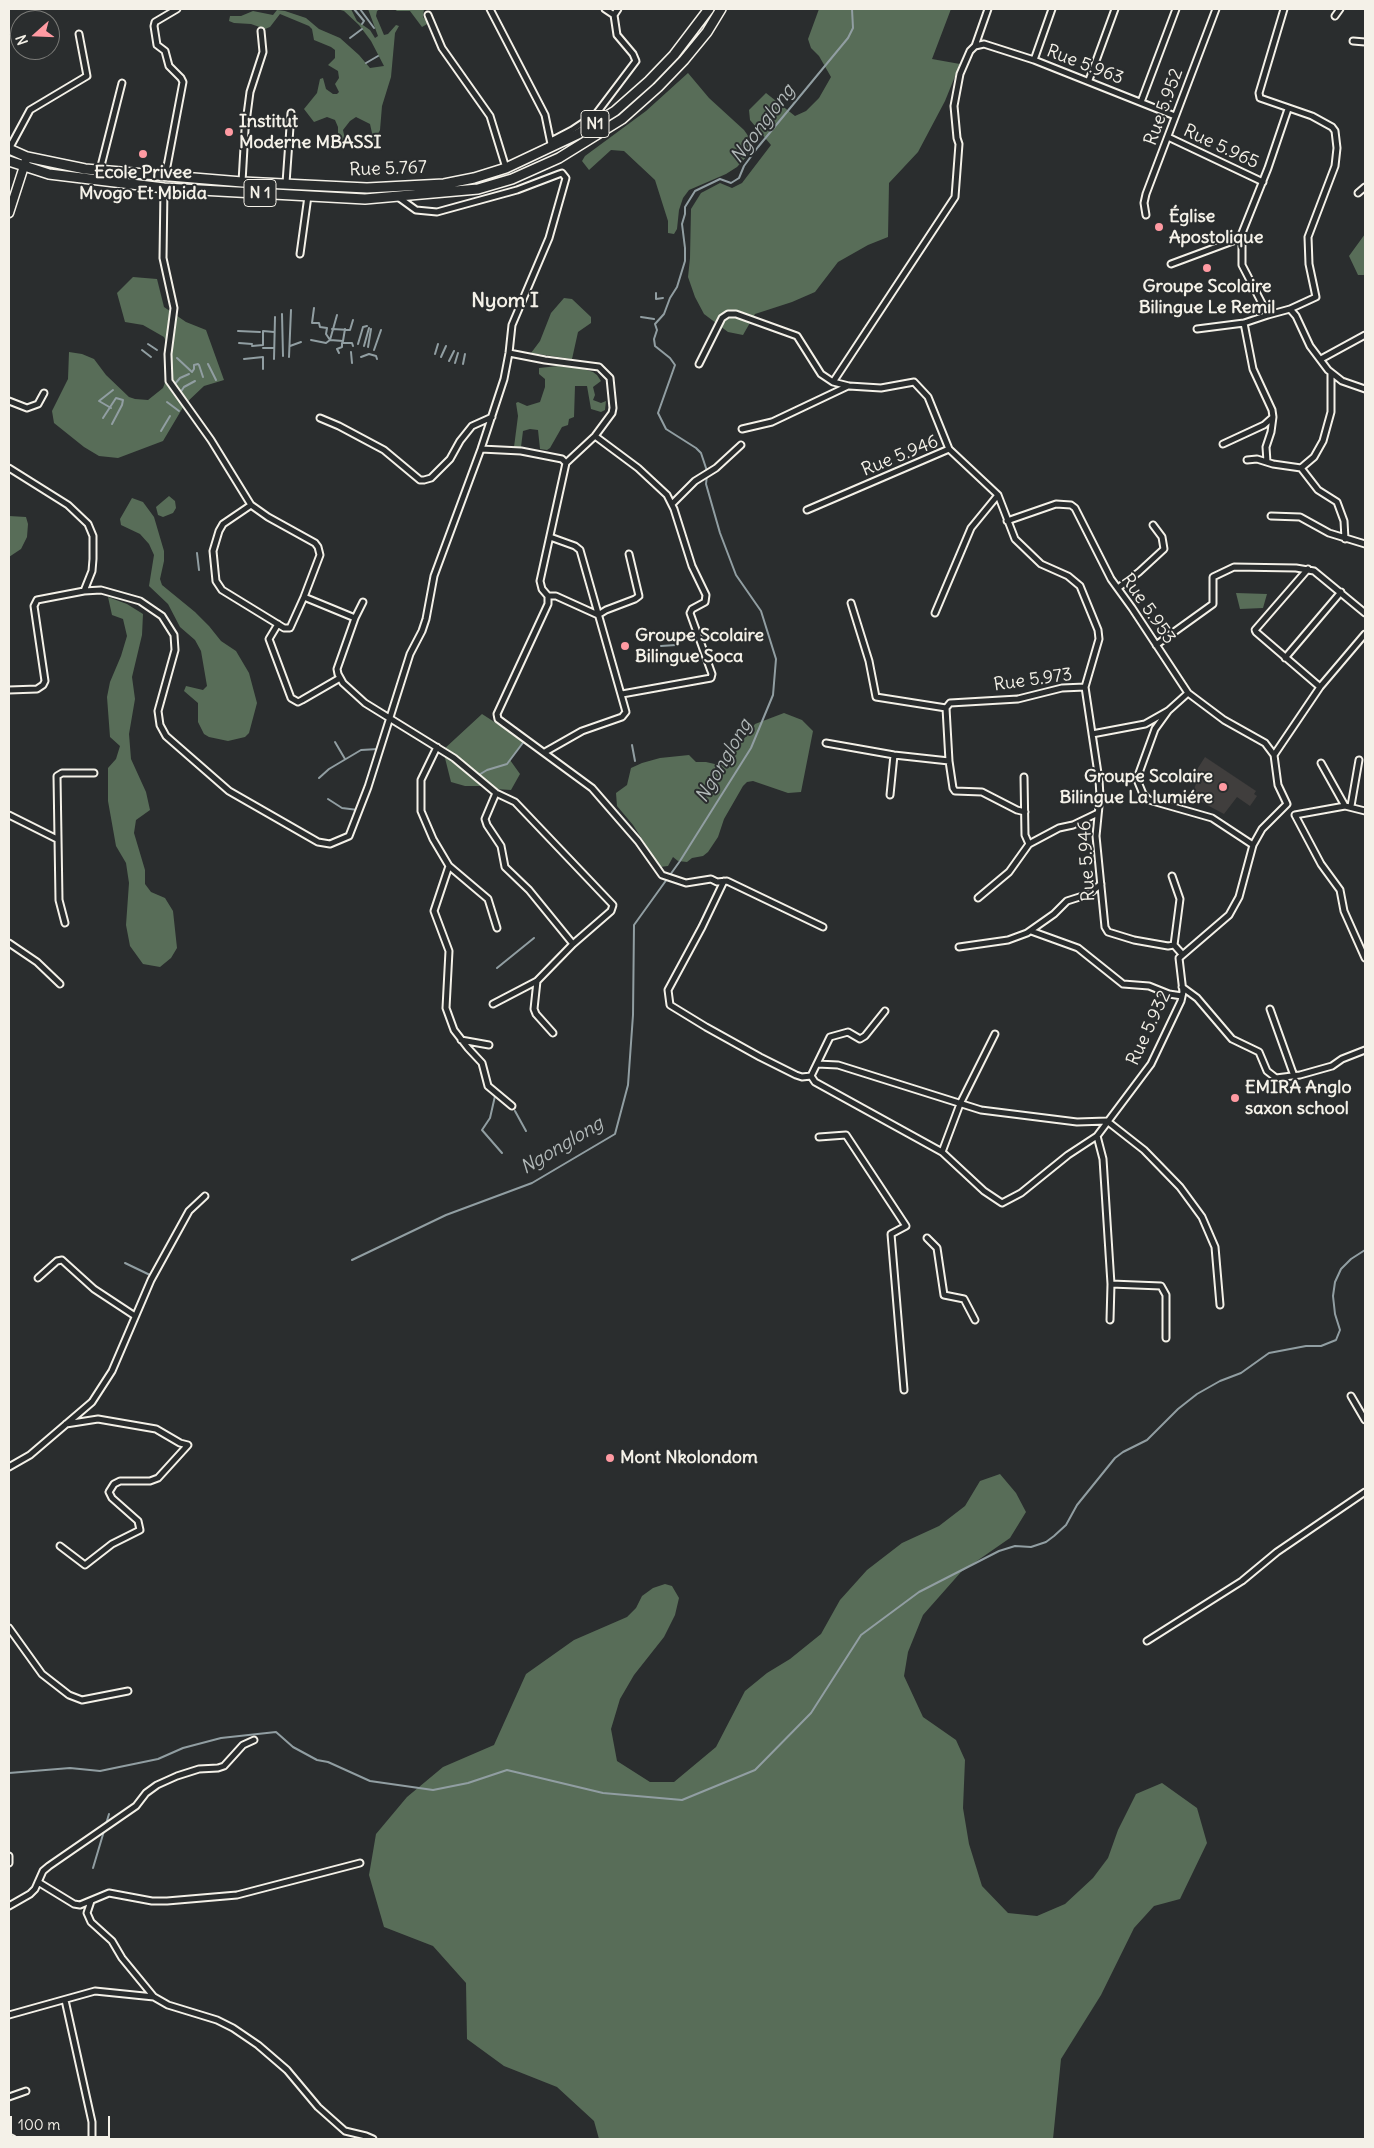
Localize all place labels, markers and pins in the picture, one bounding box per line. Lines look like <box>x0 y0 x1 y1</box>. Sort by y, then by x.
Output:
place label: Institut Moderne MBASSI <box>239 111 381 154</box>
marker: Institut Moderne MBASSI <box>223 126 235 138</box>
marker: Ecole Privee Mvogo Et Mbida <box>137 148 149 160</box>
place label: Ecole Privee Mvogo Et Mbida <box>79 162 207 204</box>
place label: Église Apostolique <box>1169 206 1263 248</box>
marker: Église Apostolique <box>1153 221 1165 233</box>
marker: Groupe Scolaire Bilingue Le Remil <box>1201 262 1213 274</box>
place label: Groupe Scolaire Bilingue Le Remil <box>1139 276 1275 318</box>
place label: Groupe Scolaire Bilingue Soca <box>635 625 764 668</box>
marker: Groupe Scolaire Bilingue Soca <box>619 640 631 652</box>
place label: Groupe Scolaire Bilingue La lumiére <box>1059 766 1213 809</box>
marker: Groupe Scolaire Bilingue La lumiére <box>1217 781 1229 793</box>
place label: EMIRA Anglo saxon school <box>1245 1077 1352 1120</box>
marker: EMIRA Anglo saxon school <box>1229 1092 1241 1104</box>
place label: Mont Nkolondom <box>620 1447 758 1469</box>
marker: Mont Nkolondom <box>604 1452 616 1464</box>

